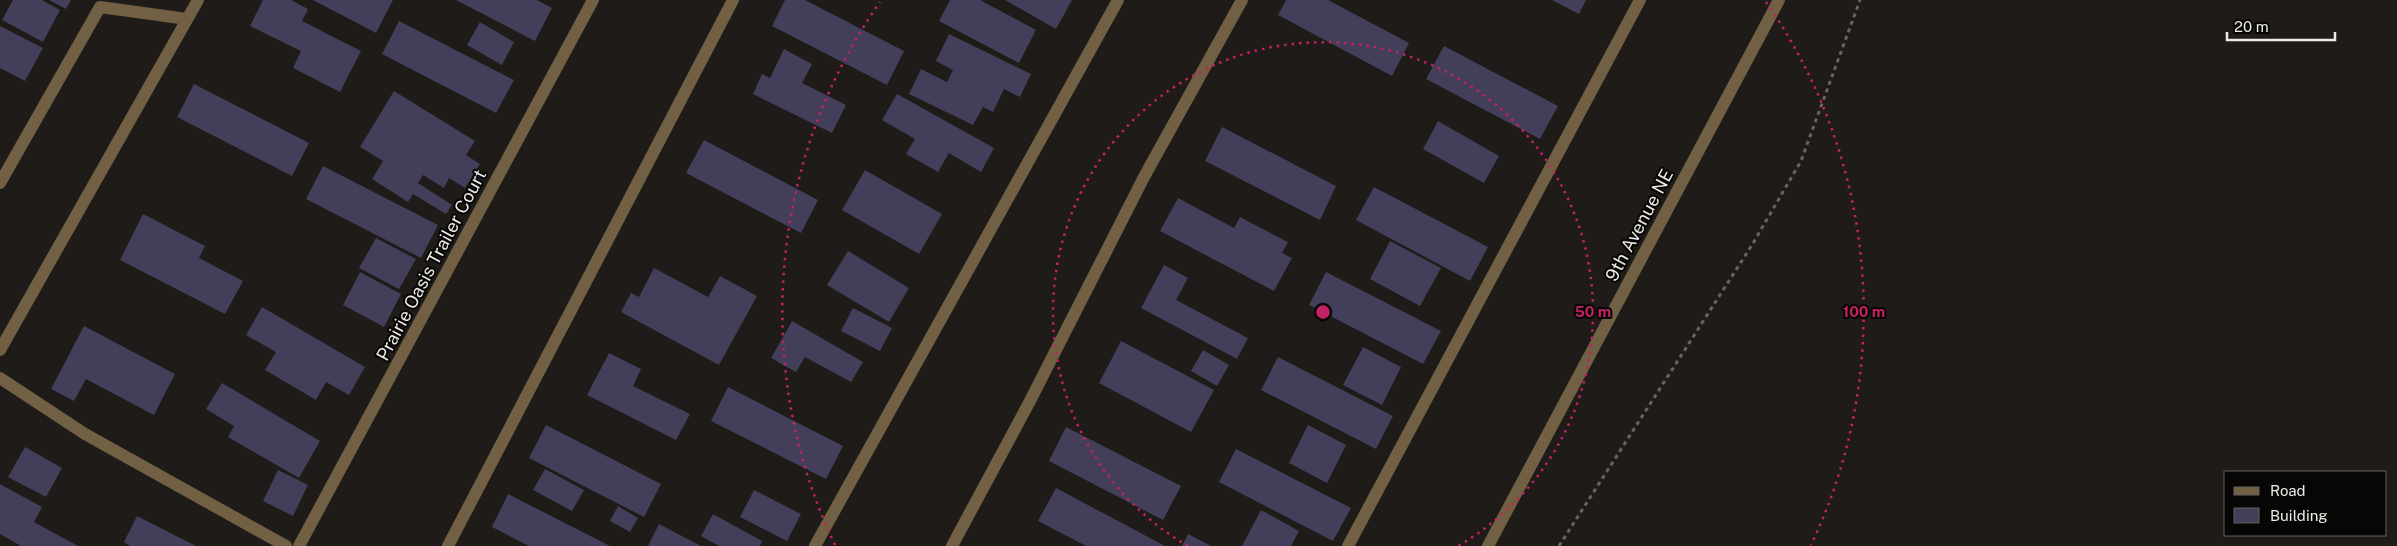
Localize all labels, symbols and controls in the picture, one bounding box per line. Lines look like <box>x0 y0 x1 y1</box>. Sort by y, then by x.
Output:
scale bar <box>2227 10 2334 42</box>
text: 20 m <box>2234 18 2269 35</box>
street label: 9th Avenue NE <box>1601 165 1677 285</box>
street label: Prairie Oasis Trailer Court <box>372 166 490 364</box>
centre of rings <box>1314 303 1332 321</box>
text: 50 m <box>1575 303 1611 320</box>
text: 100 m <box>1843 303 1885 320</box>
legend <box>2224 471 2387 536</box>
text: Road <box>2270 482 2306 499</box>
text: Building <box>2270 507 2328 524</box>

